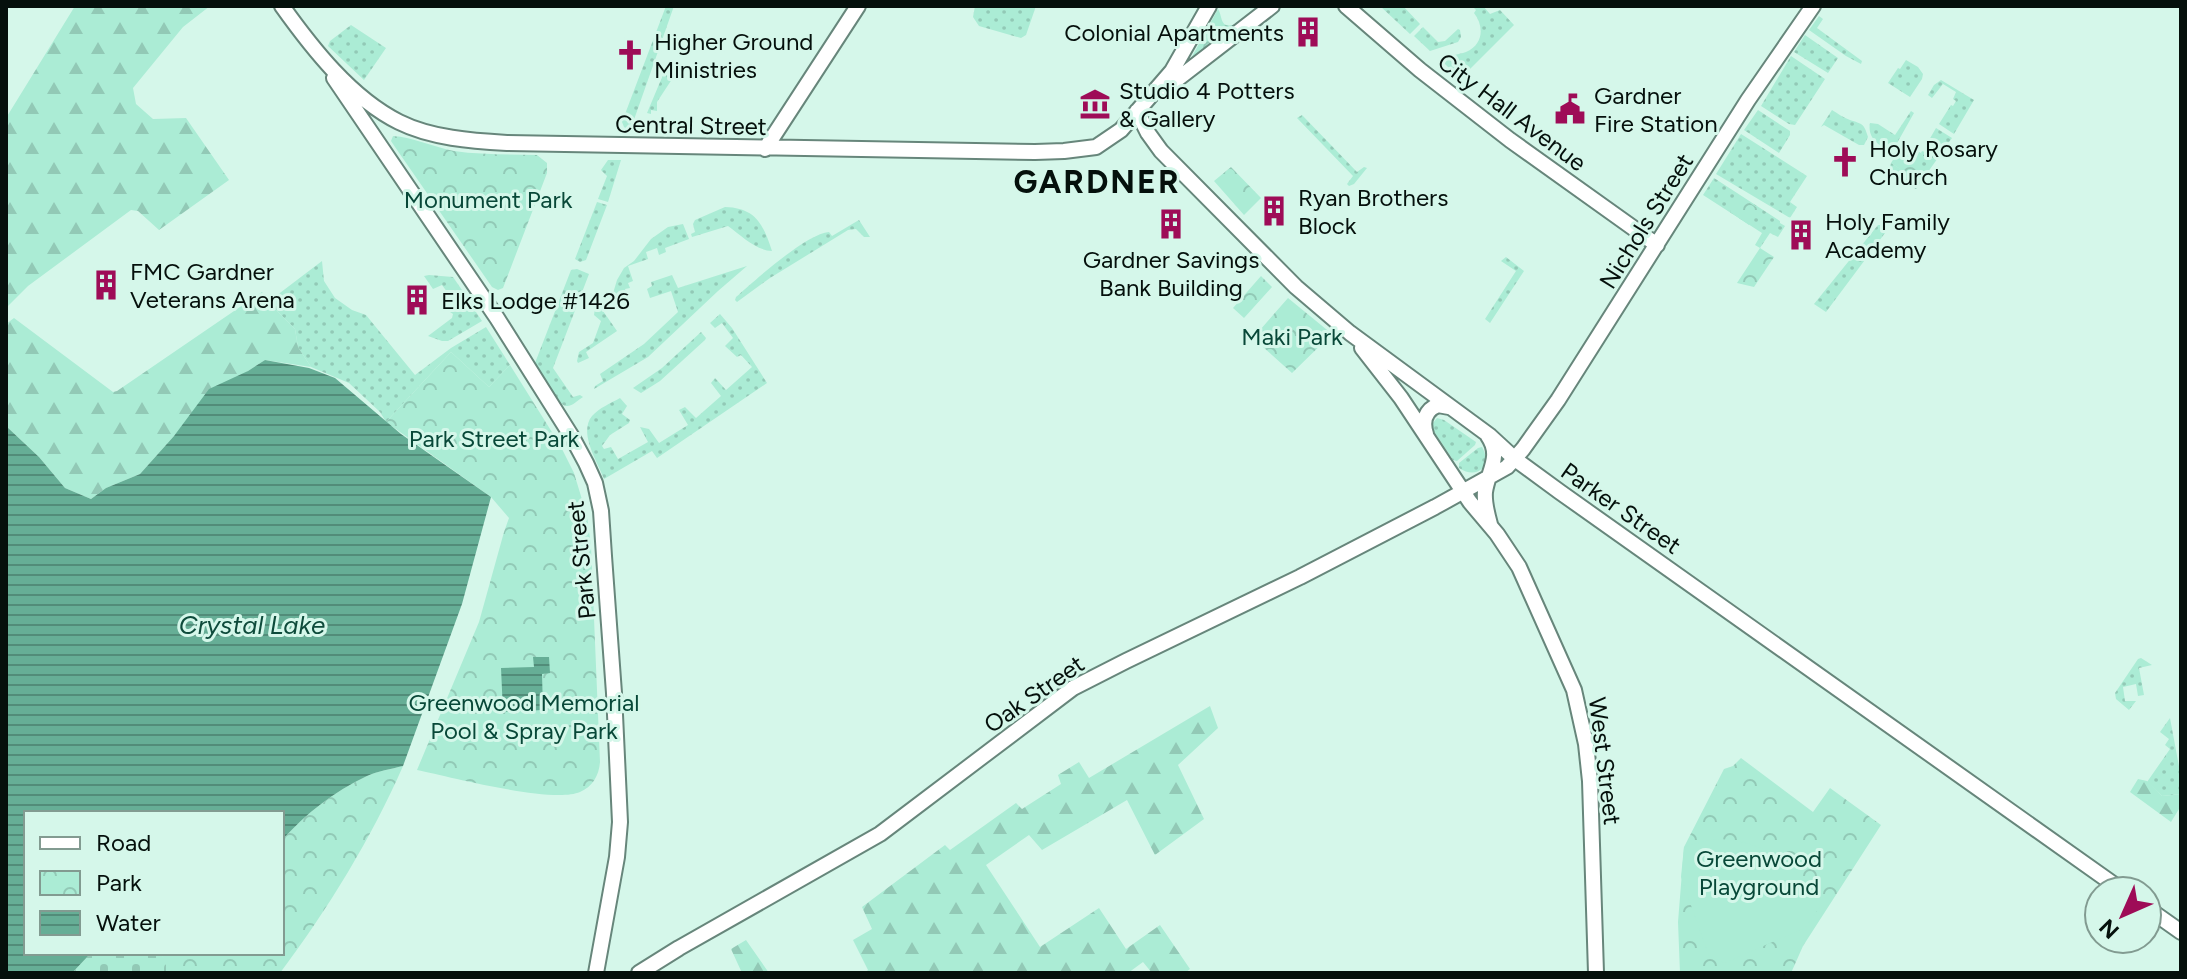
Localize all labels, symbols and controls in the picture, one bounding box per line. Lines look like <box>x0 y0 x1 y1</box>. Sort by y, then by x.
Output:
building icon: Colonial Apartments <box>1291 15 1325 49</box>
place label: Colonial Apartments <box>1064 18 1284 47</box>
place label: Higher Ground Ministries <box>654 27 813 84</box>
church icon: Higher Ground Ministries <box>613 38 647 72</box>
street label: City Hall Avenue <box>1432 47 1592 177</box>
place label: Studio 4 Potters & Gallery <box>1119 76 1295 133</box>
place label: Gardner Fire Station <box>1594 81 1718 138</box>
museum icon: Studio 4 Potters & Gallery <box>1078 87 1112 121</box>
public building icon: Gardner Fire Station <box>1553 92 1587 126</box>
street label: Central Street <box>615 109 767 141</box>
place label: Holy Rosary Church <box>1869 134 1998 191</box>
church icon: Holy Rosary Church <box>1828 145 1862 179</box>
street label: Nichols Street <box>1593 148 1699 294</box>
district label: GARDNER <box>1013 163 1181 201</box>
place label: Ryan Brothers Block <box>1298 183 1448 240</box>
park label: Monument Park <box>404 185 573 214</box>
building icon: Ryan Brothers Block <box>1257 194 1291 228</box>
building icon: Gardner Savings Bank Building <box>1154 207 1188 241</box>
place label: Holy Family Academy <box>1825 207 1950 264</box>
building icon: Holy Family Academy <box>1784 218 1818 252</box>
place label: Gardner Savings Bank Building <box>1083 245 1259 302</box>
place label: FMC Gardner Veterans Arena <box>130 257 295 314</box>
building icon: FMC Gardner Veterans Arena <box>89 268 123 302</box>
building icon: Elks Lodge #1426 <box>400 283 434 317</box>
place label: Elks Lodge #1426 <box>441 286 630 315</box>
park label: Maki Park <box>1241 322 1343 351</box>
park label: Park Street Park <box>409 424 580 453</box>
street label: Parker Street <box>1555 456 1687 560</box>
street label: Park Street <box>560 499 602 621</box>
water label: Crystal Lake <box>179 609 325 641</box>
street label: Oak Street <box>978 649 1090 739</box>
park label: Greenwood Memorial Pool & Spray Park <box>408 688 640 745</box>
street label: West Street <box>1583 695 1627 827</box>
legend <box>24 811 284 955</box>
text: Road <box>96 828 151 857</box>
park label: Greenwood Playground <box>1696 844 1822 901</box>
text: Park <box>96 868 142 897</box>
north arrow <box>2083 875 2163 955</box>
text: Water <box>96 908 161 937</box>
text: N <box>2094 913 2125 944</box>

